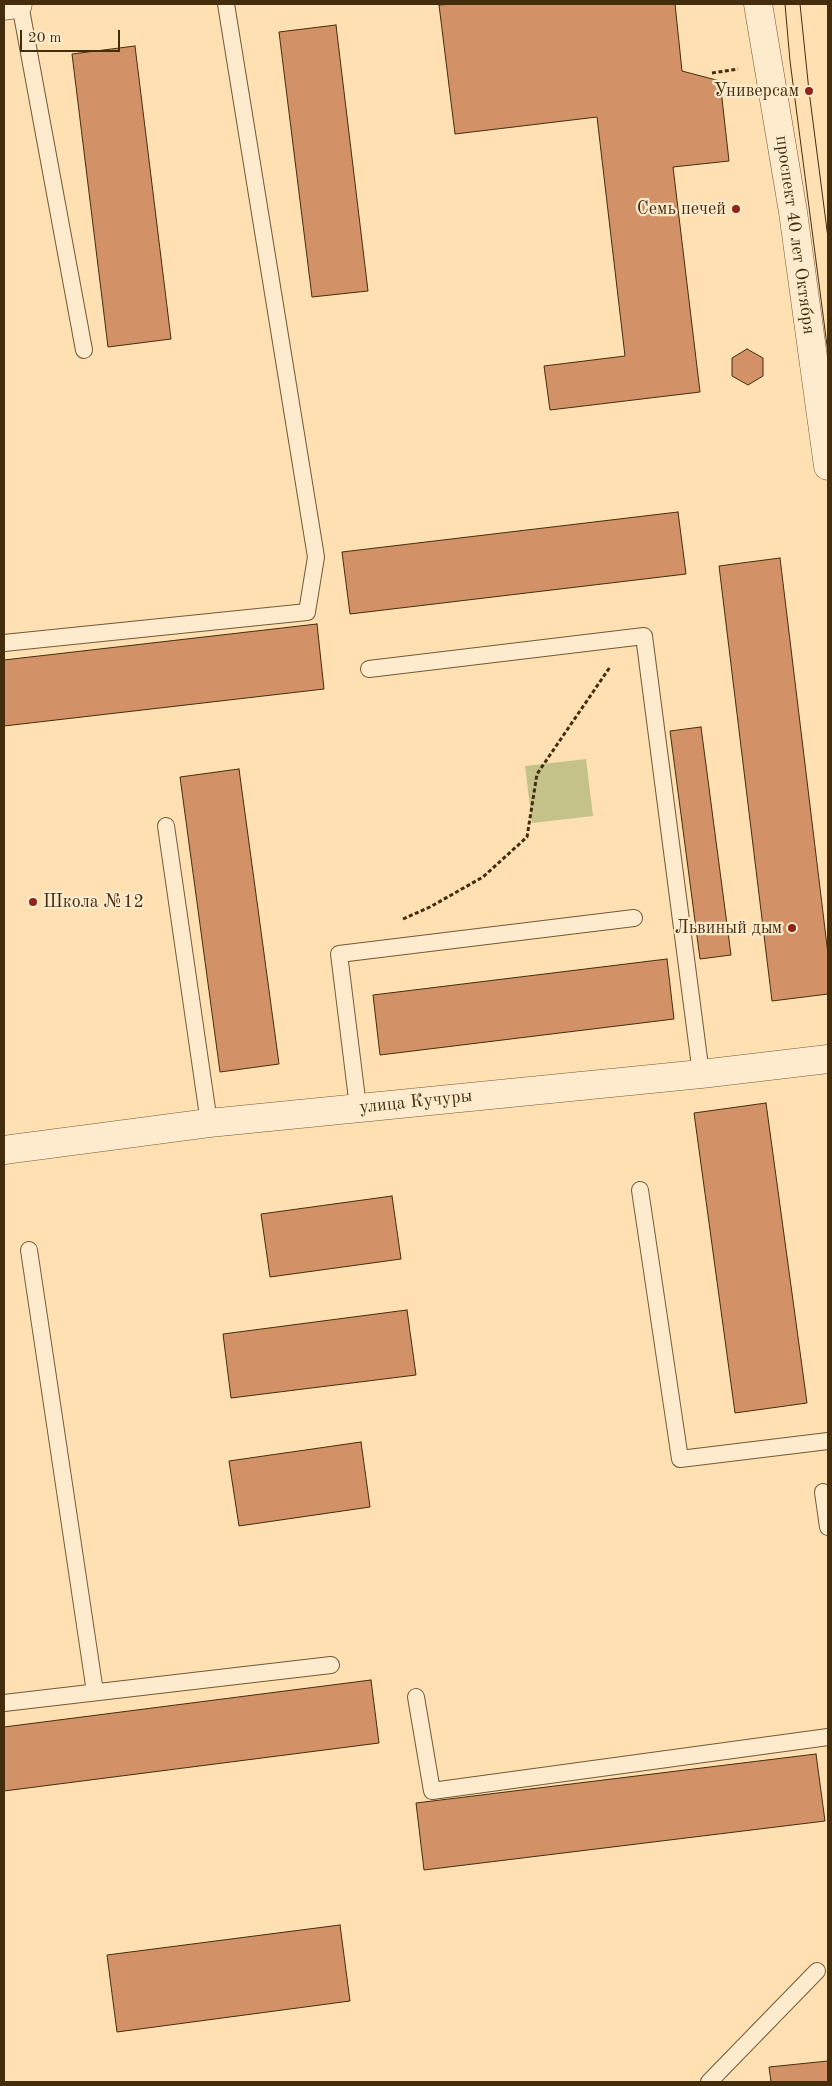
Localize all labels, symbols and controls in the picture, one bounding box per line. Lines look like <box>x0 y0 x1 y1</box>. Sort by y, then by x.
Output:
scale bar <box>22 20 122 52</box>
text: 20 m <box>28 31 62 46</box>
place label: Универсам <box>714 80 799 102</box>
marker: Универсам <box>803 85 815 97</box>
street label: проспект 40 лет Октября <box>770 134 820 336</box>
place label: Семь печей <box>637 198 726 220</box>
marker: Семь печей <box>730 203 742 215</box>
place label: Школа №12 <box>43 891 144 913</box>
marker: Школа №12 <box>27 896 39 908</box>
place label: Львиный дым <box>675 917 782 939</box>
marker: Львиный дым <box>786 922 798 934</box>
street label: улица Кучуры <box>358 1085 474 1119</box>

